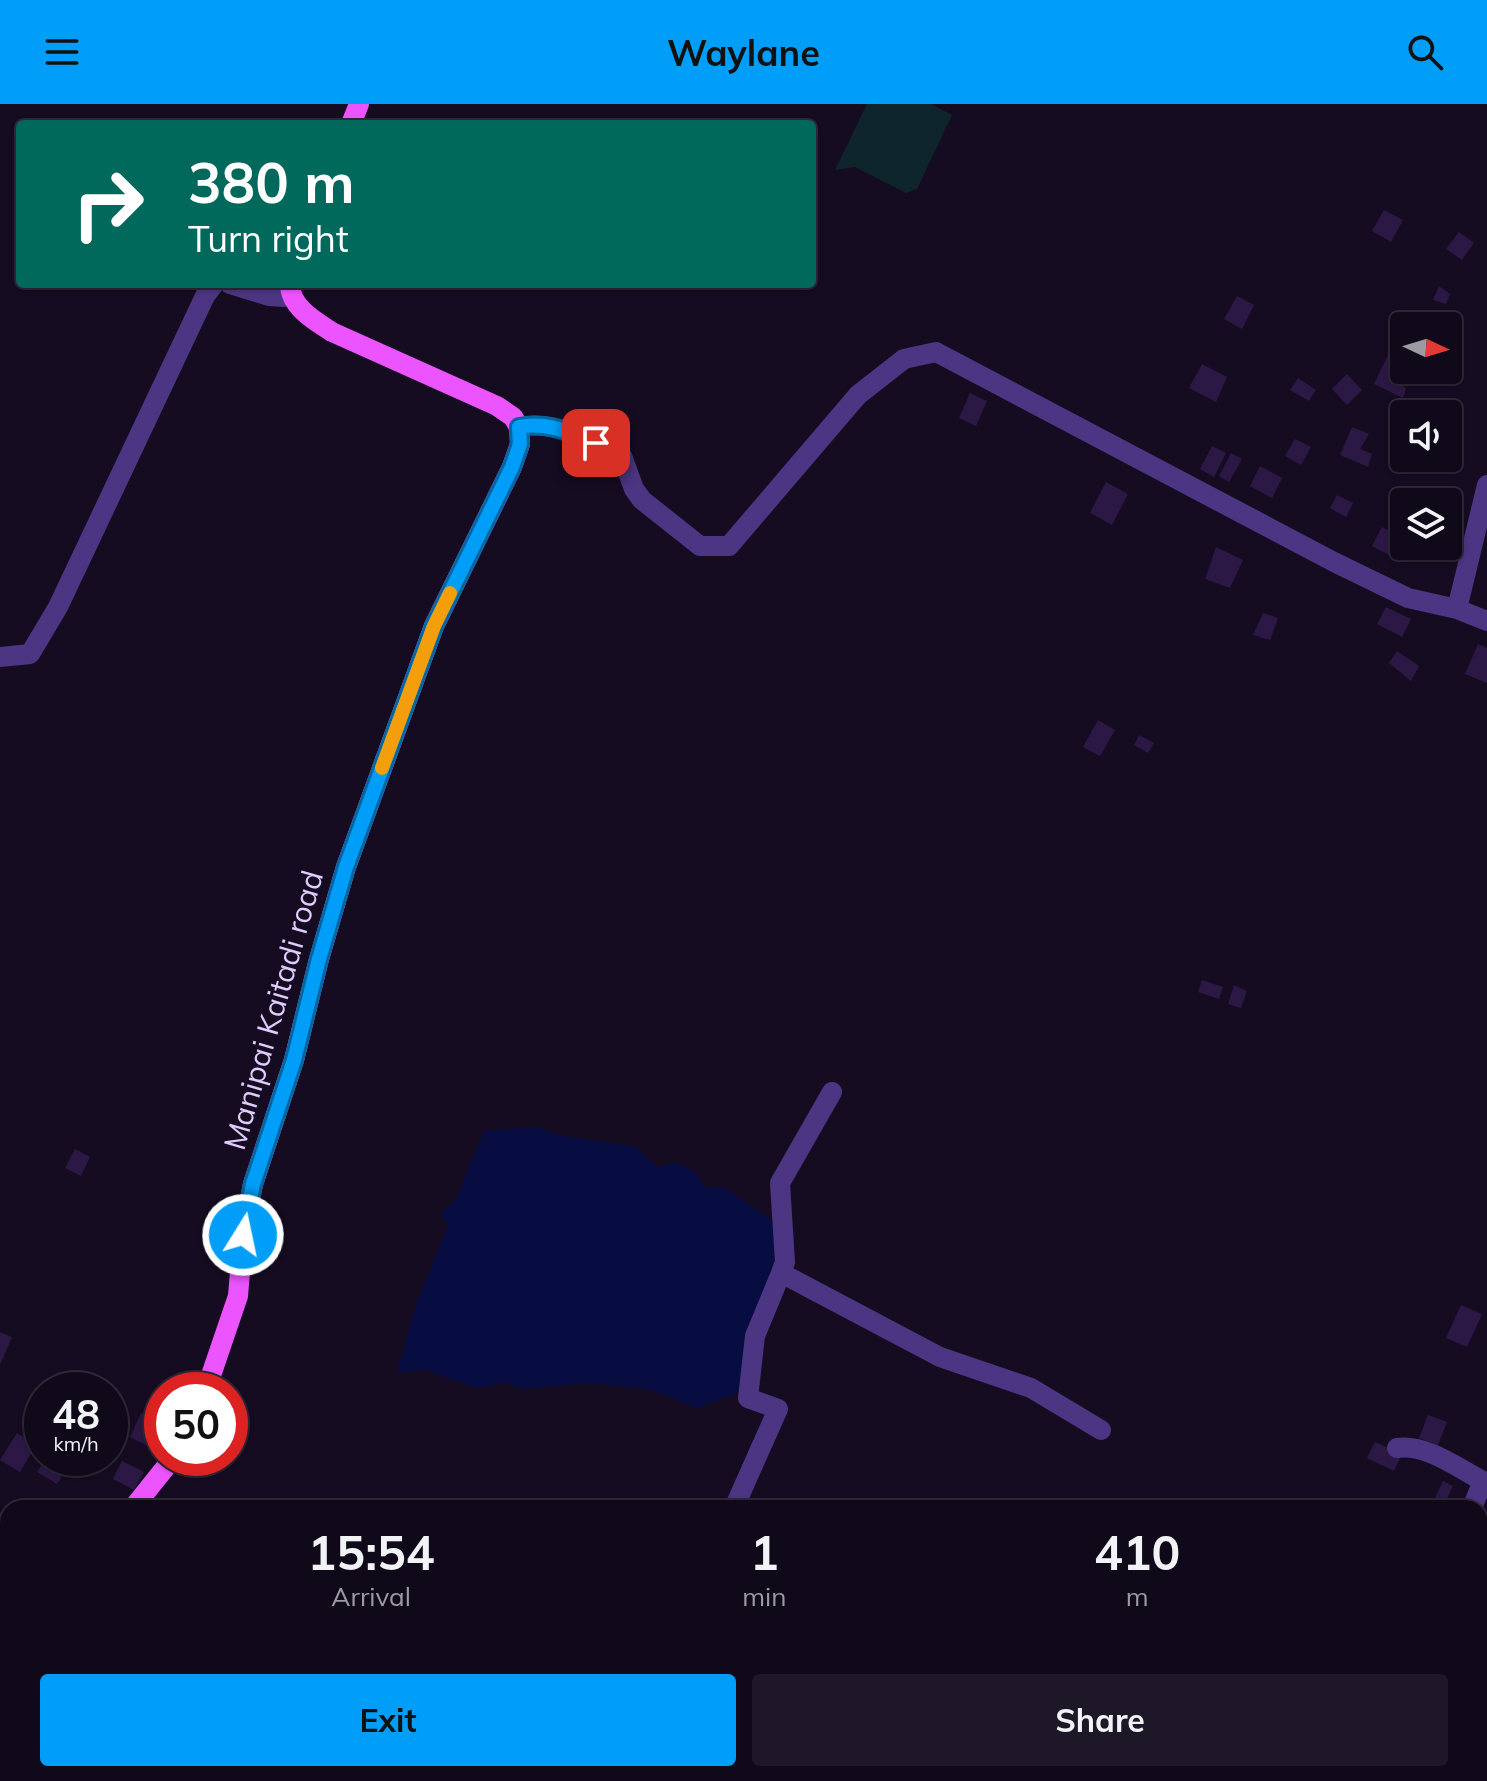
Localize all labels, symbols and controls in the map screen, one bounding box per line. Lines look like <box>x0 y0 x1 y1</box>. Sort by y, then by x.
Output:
icon: menu <box>40 30 84 74</box>
text: Waylane <box>667 30 820 75</box>
icon: search <box>1403 30 1447 74</box>
text: 380 m <box>188 147 355 217</box>
icon: right <box>56 152 160 256</box>
text: Turn right <box>188 216 349 261</box>
north arrow <box>1390 312 1462 384</box>
map controls <box>1390 312 1462 560</box>
button: sound <box>1390 400 1462 472</box>
pin <box>562 409 630 477</box>
icon: arrive <box>574 421 618 465</box>
button: layers <box>1390 488 1462 560</box>
street label: Manipai Kaitadi road <box>215 866 331 1154</box>
position arrow <box>201 1193 285 1277</box>
speed limit sign: 50 <box>144 1372 248 1476</box>
text: 48 <box>52 1389 100 1439</box>
text: km/h <box>53 1431 99 1456</box>
text: 15:54 <box>308 1522 435 1582</box>
text: 1 <box>750 1522 779 1582</box>
text: 410 <box>1094 1522 1180 1582</box>
text: Arrival <box>331 1580 411 1613</box>
text: min <box>742 1580 786 1613</box>
text: m <box>1126 1580 1149 1613</box>
button: Exit <box>40 1674 736 1766</box>
button: Share <box>752 1674 1448 1766</box>

